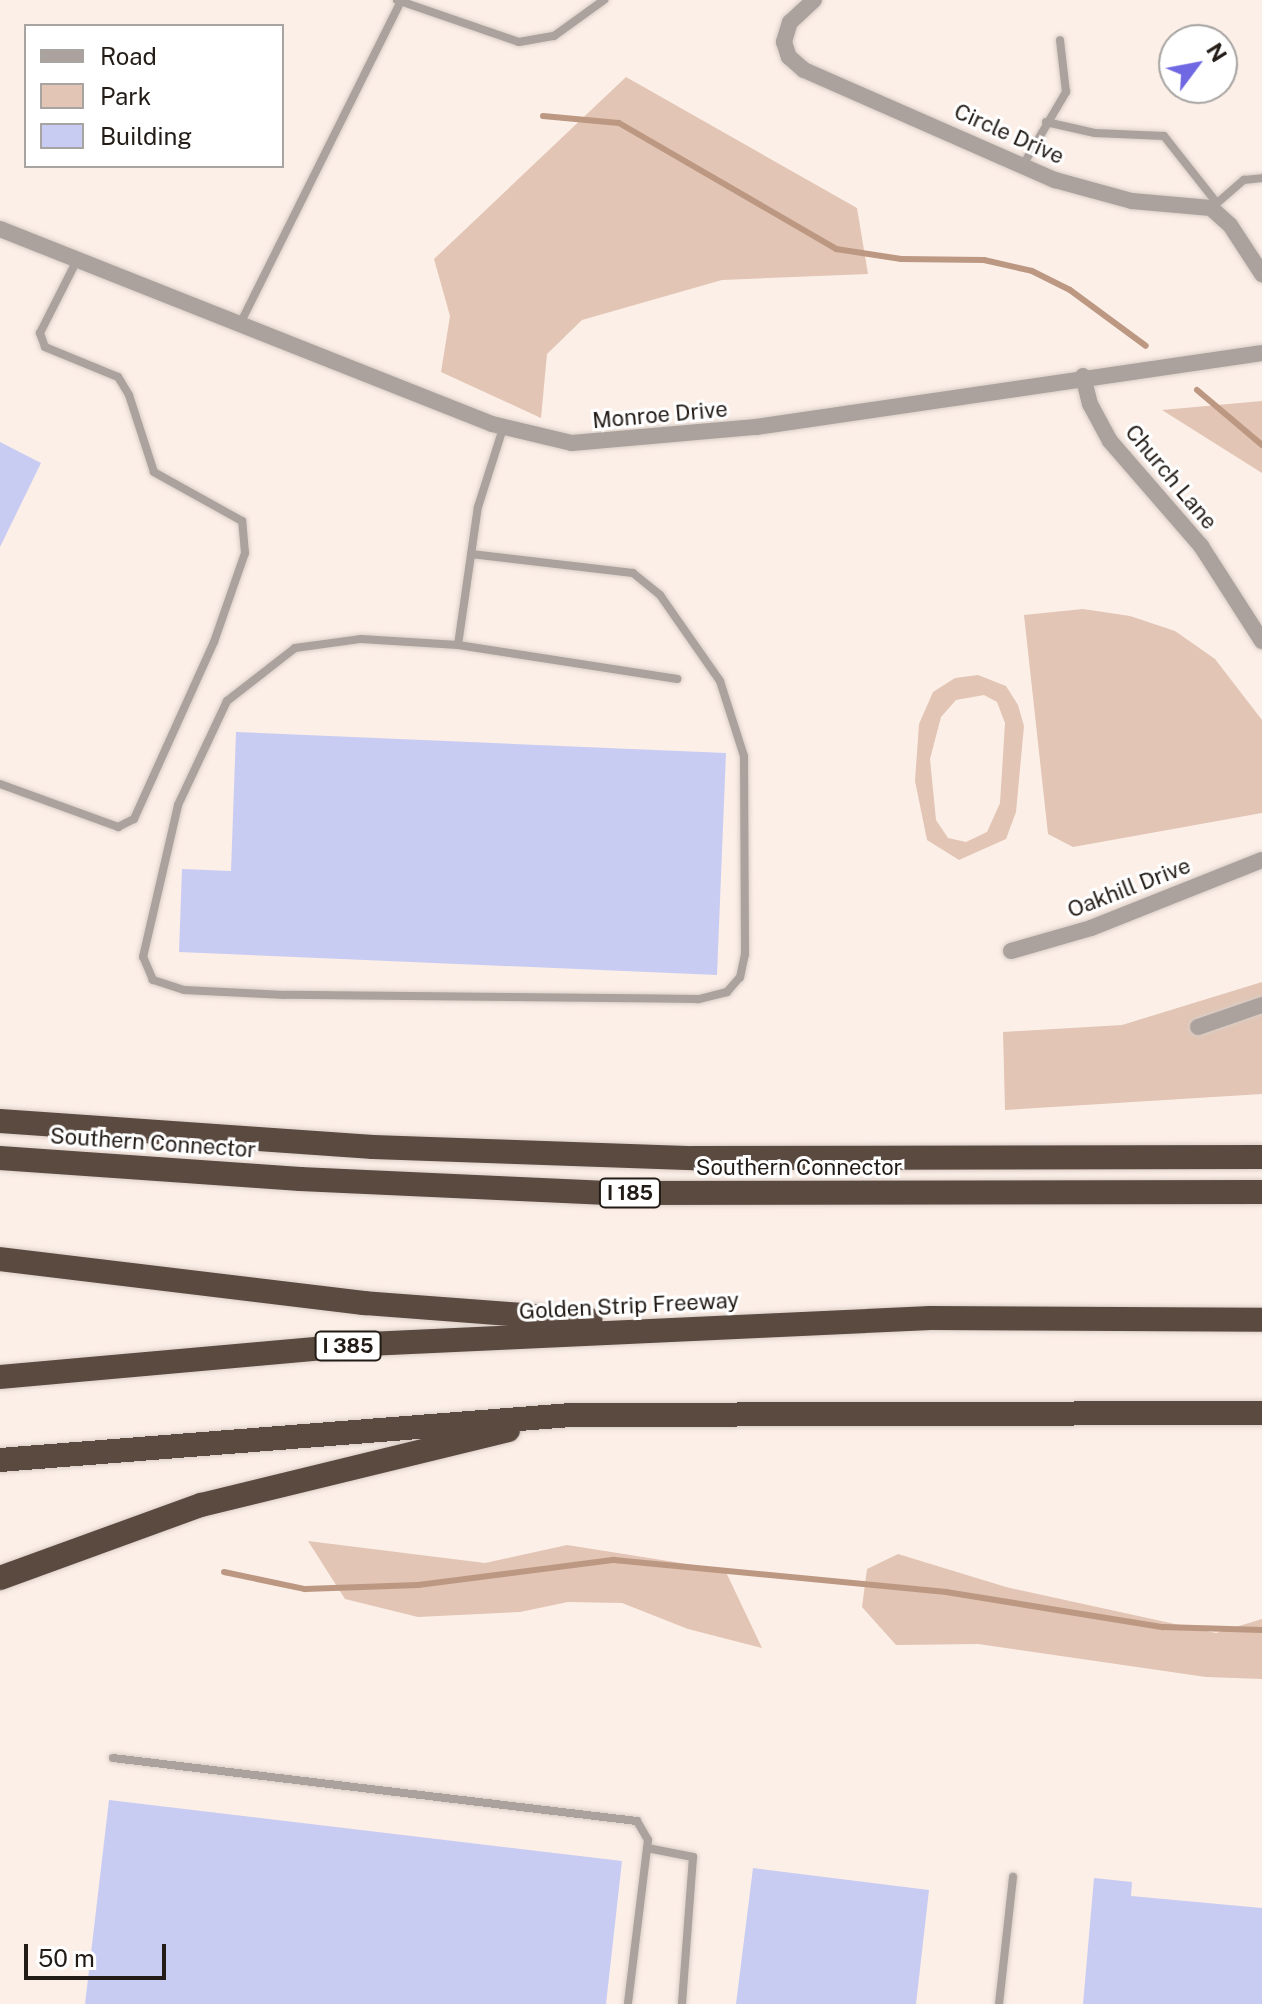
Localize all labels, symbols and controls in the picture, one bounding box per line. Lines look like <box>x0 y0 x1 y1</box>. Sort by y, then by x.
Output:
legend <box>24 24 284 168</box>
north arrow <box>1158 24 1238 104</box>
text: N <box>1201 38 1232 67</box>
text: Road <box>100 42 157 70</box>
text: Park <box>100 82 151 110</box>
street label: Circle Drive <box>950 98 1068 170</box>
text: Building <box>100 122 192 150</box>
street label: Monroe Drive <box>591 396 729 434</box>
street label: Church Lane <box>1120 419 1222 535</box>
street label: Oakhill Drive <box>1064 852 1194 924</box>
street label: Southern Connector <box>49 1123 257 1163</box>
street label: Southern Connector <box>696 1155 902 1181</box>
road number: I 185 <box>598 1177 662 1209</box>
street label: Golden Strip Freeway <box>518 1287 740 1325</box>
road number: I 385 <box>314 1330 382 1362</box>
scale bar <box>28 1928 170 1978</box>
text: 50 m <box>38 1944 95 1972</box>

